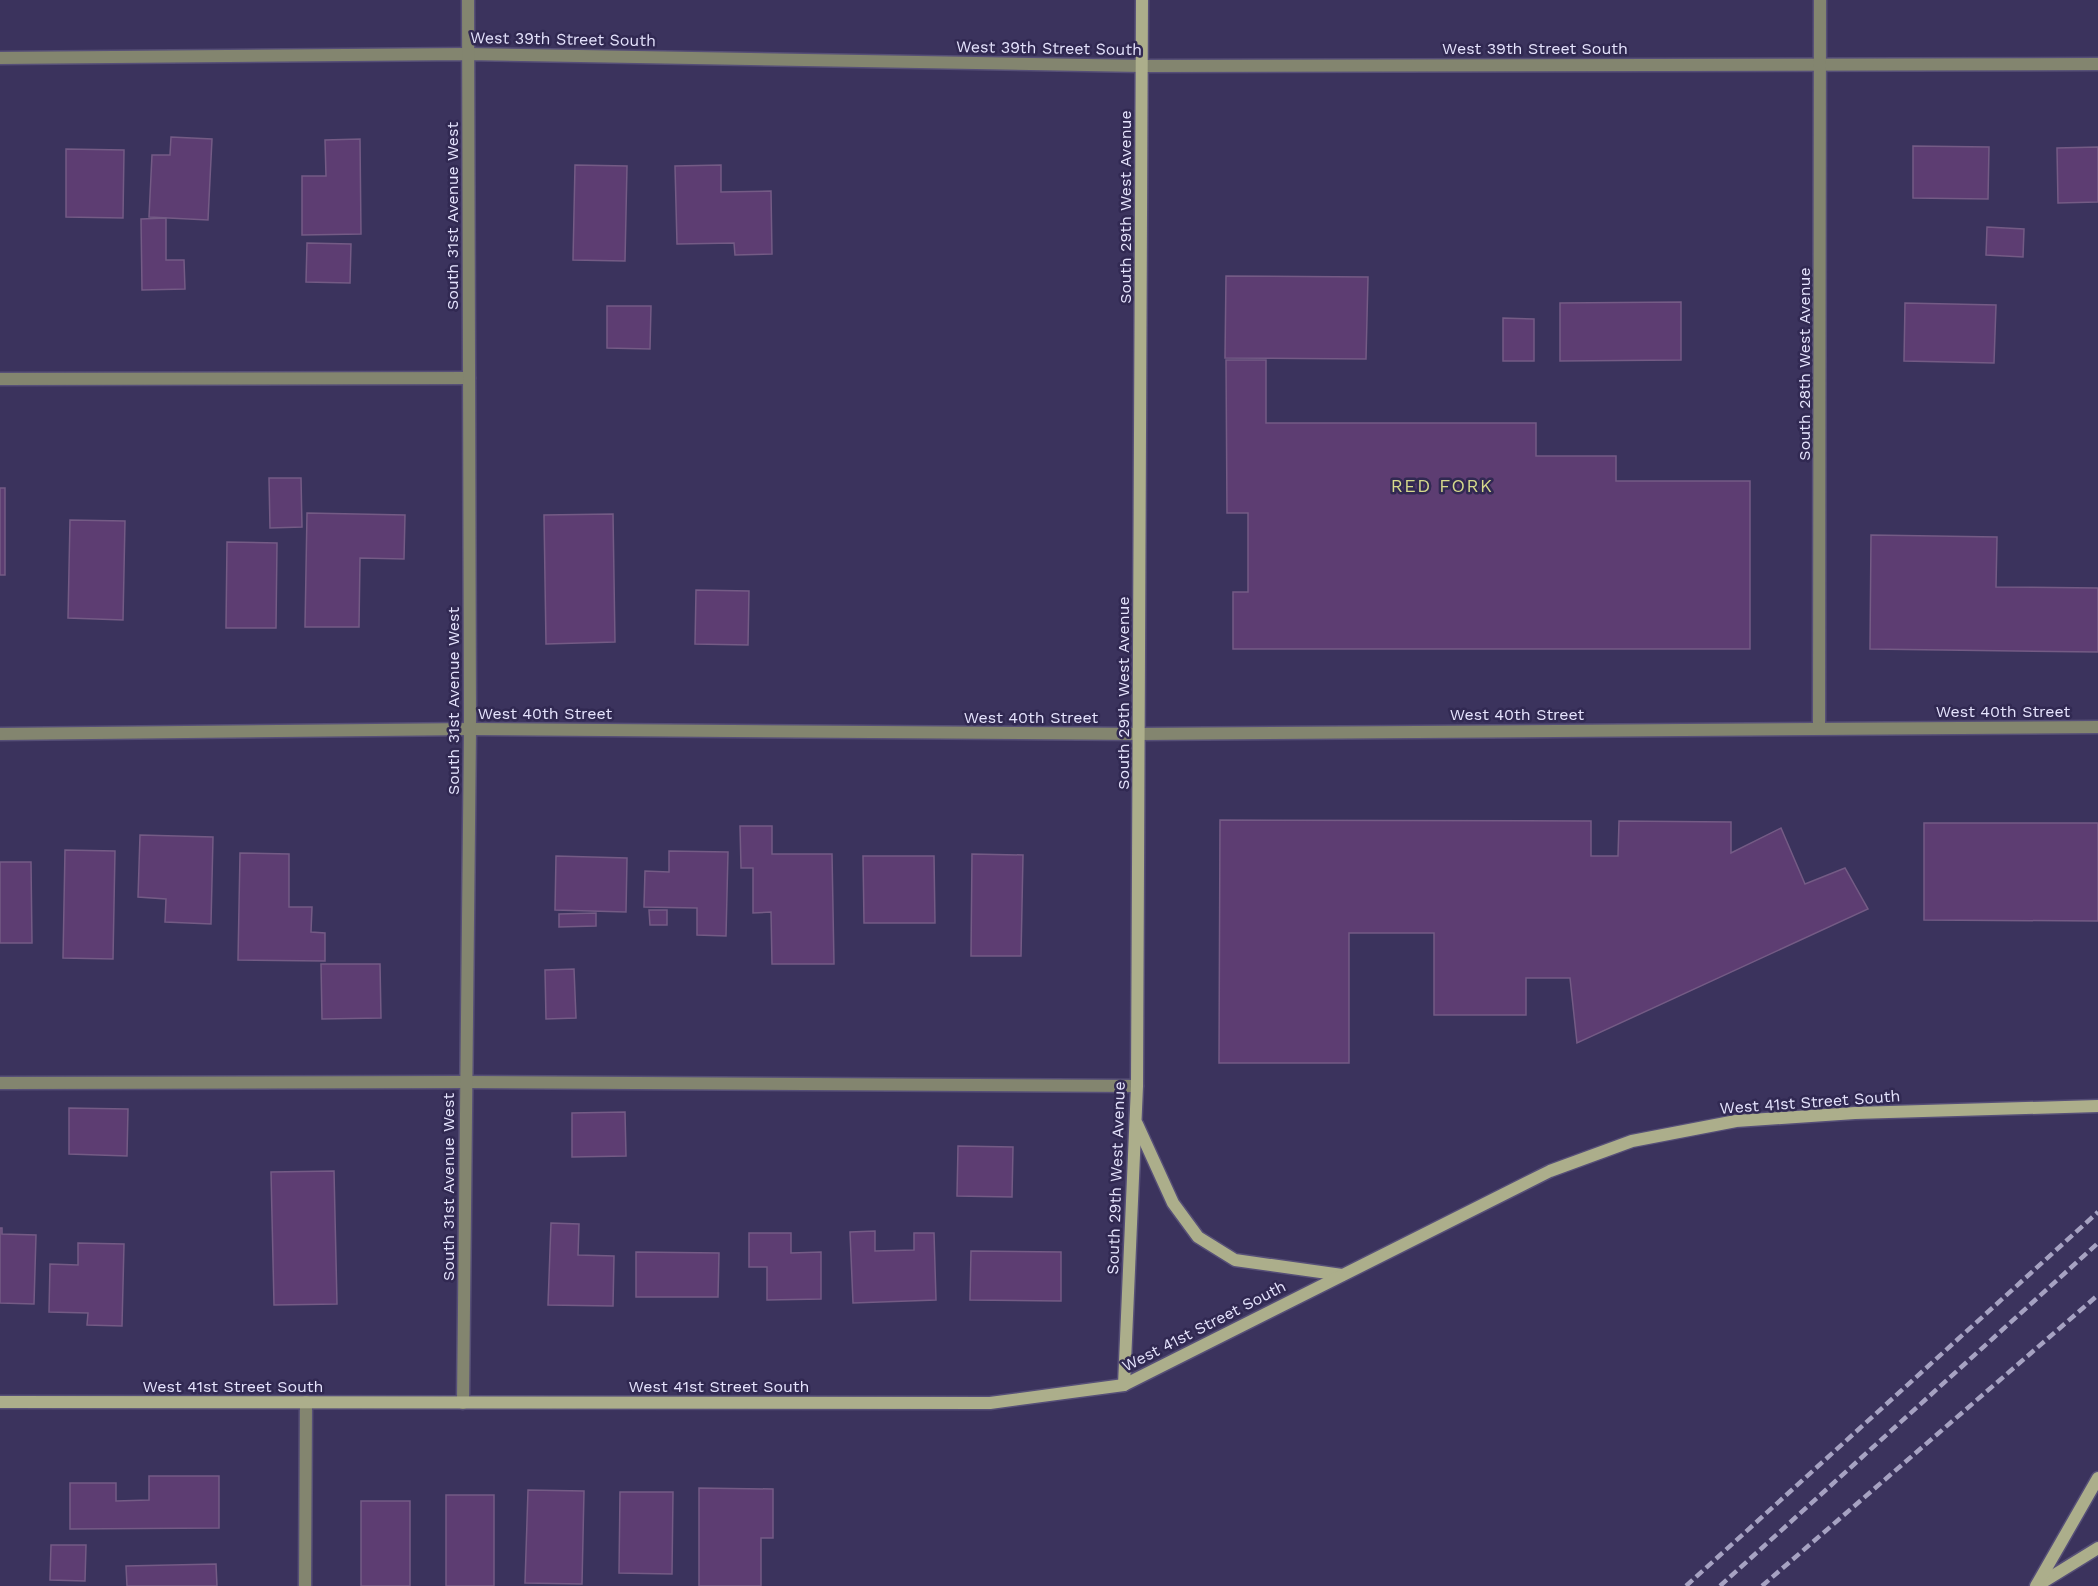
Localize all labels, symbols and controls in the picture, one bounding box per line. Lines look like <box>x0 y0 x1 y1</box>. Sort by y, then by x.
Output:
street label: West 39th Street South <box>470 28 656 50</box>
street label: West 39th Street South <box>956 37 1142 59</box>
street label: West 39th Street South <box>1442 39 1628 58</box>
street label: South 29th West Avenue <box>1116 110 1135 304</box>
street label: South 31st Avenue West <box>443 122 462 310</box>
street label: South 28th West Avenue <box>1795 267 1814 461</box>
district label: RED FORK <box>1391 475 1493 496</box>
street label: South 29th West Avenue <box>1114 596 1133 790</box>
street label: South 31st Avenue West <box>444 607 463 795</box>
street label: West 40th Street <box>1936 702 2071 721</box>
street label: West 40th Street <box>478 704 613 723</box>
street label: West 40th Street <box>1450 705 1585 724</box>
street label: West 40th Street <box>964 708 1099 727</box>
street label: South 29th West Avenue <box>1103 1081 1129 1275</box>
street label: West 41st Street South <box>1719 1086 1901 1118</box>
street label: South 31st Avenue West <box>439 1093 458 1281</box>
street label: West 41st Street South <box>1119 1276 1289 1376</box>
street label: West 41st Street South <box>143 1377 323 1396</box>
street label: West 41st Street South <box>629 1377 809 1396</box>

